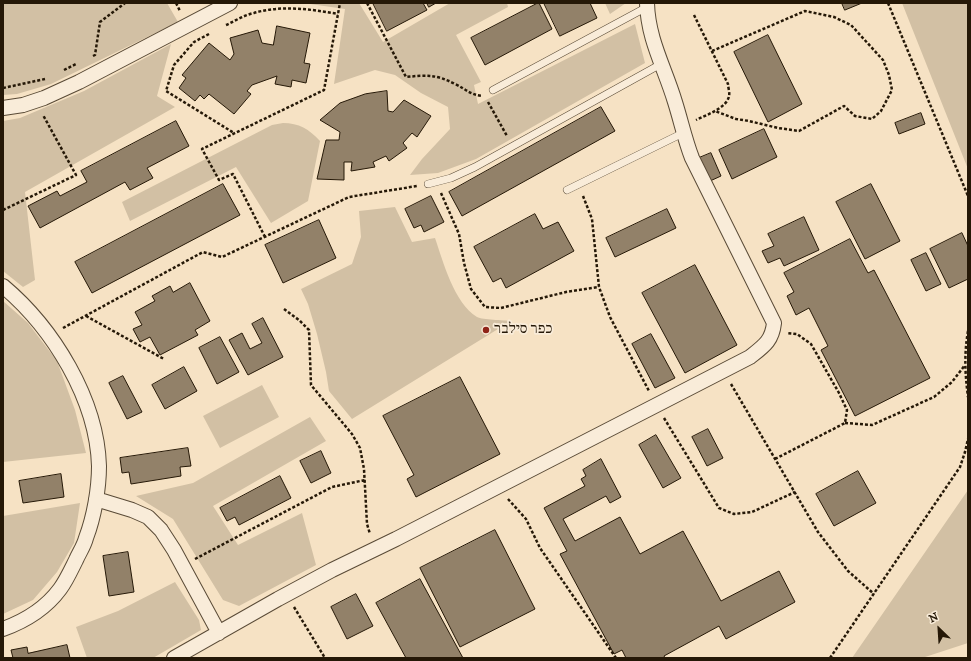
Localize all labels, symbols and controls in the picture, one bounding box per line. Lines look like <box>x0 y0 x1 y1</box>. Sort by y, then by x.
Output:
place label: כפר סילבר <box>494 321 552 339</box>
marker: כפר סילבר <box>481 325 491 335</box>
north arrow <box>919 609 959 649</box>
text: N <box>927 610 941 626</box>

